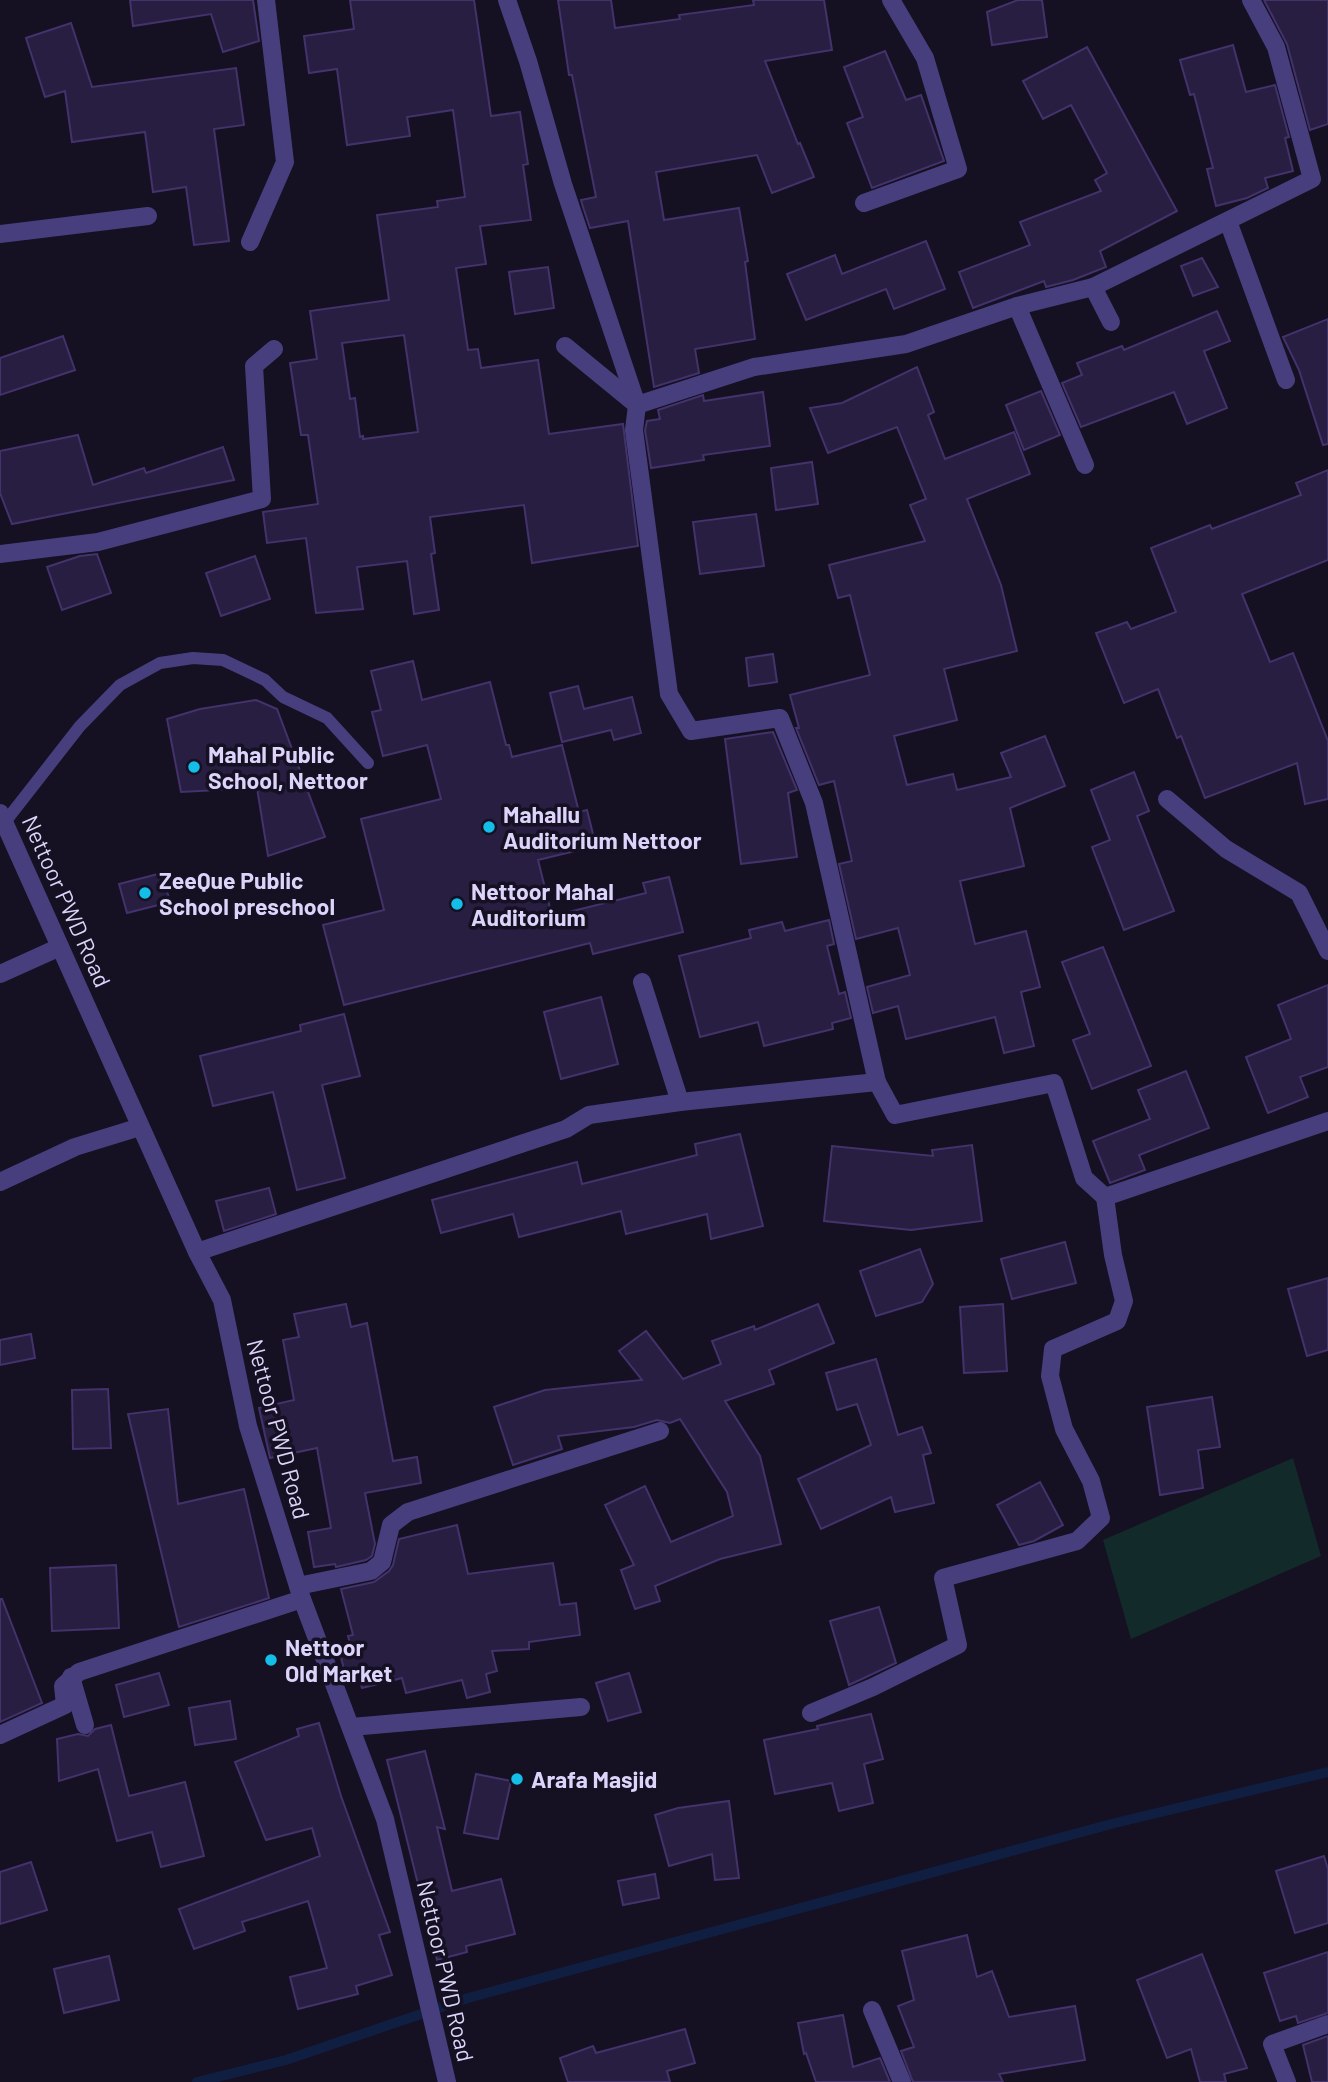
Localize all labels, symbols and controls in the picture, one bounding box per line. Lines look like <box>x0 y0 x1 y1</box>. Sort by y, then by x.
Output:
place label: Mahal Public School, Nettoor <box>208 740 368 794</box>
marker: Mahal Public School, Nettoor <box>186 759 202 775</box>
place label: Mahallu Auditorium Nettoor <box>503 800 702 854</box>
street label: Nettoor PWD Road <box>17 811 117 991</box>
marker: Mahallu Auditorium Nettoor <box>481 819 497 835</box>
place label: ZeeQue Public School preschool <box>159 866 335 920</box>
place label: Nettoor Mahal Auditorium <box>471 877 614 931</box>
marker: ZeeQue Public School preschool <box>137 885 153 901</box>
marker: Nettoor Mahal Auditorium <box>449 896 465 912</box>
street label: Nettoor PWD Road <box>242 1336 316 1522</box>
place label: Nettoor Old Market <box>285 1633 392 1687</box>
marker: Nettoor Old Market <box>263 1652 279 1668</box>
place label: Arafa Masjid <box>531 1765 657 1793</box>
marker: Arafa Masjid <box>509 1771 525 1787</box>
street label: Nettoor PWD Road <box>412 1878 480 2064</box>

